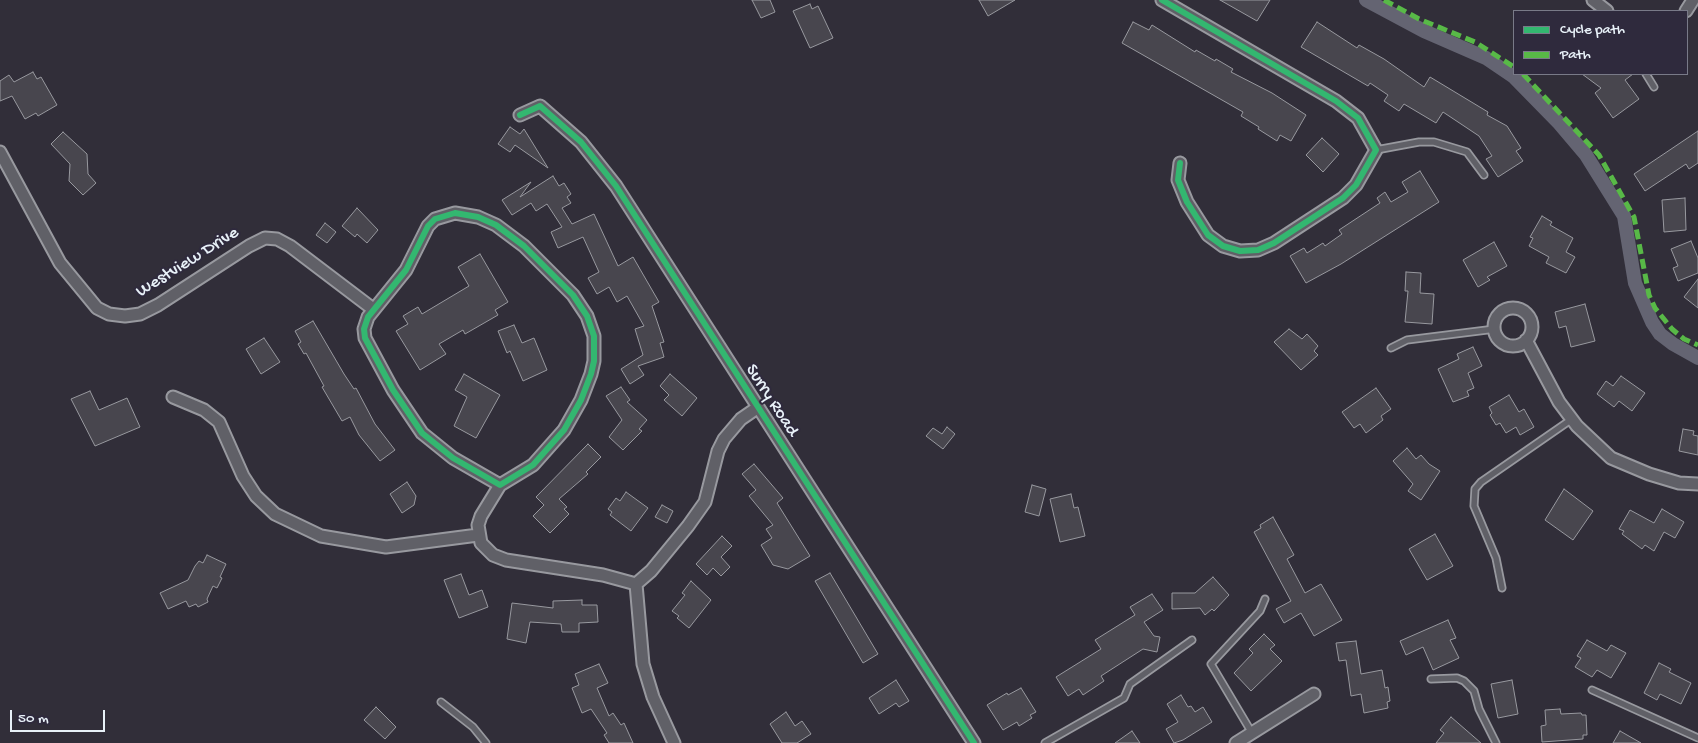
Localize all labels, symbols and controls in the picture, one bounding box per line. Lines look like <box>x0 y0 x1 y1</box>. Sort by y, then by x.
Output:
legend <box>1513 10 1688 75</box>
text: Cycle path <box>1560 21 1625 39</box>
text: Path <box>1560 46 1591 64</box>
street label: Westview Drive <box>133 223 243 303</box>
street label: Surry Road <box>740 361 802 441</box>
scale bar <box>12 700 108 732</box>
text: 50 m <box>18 710 49 728</box>

